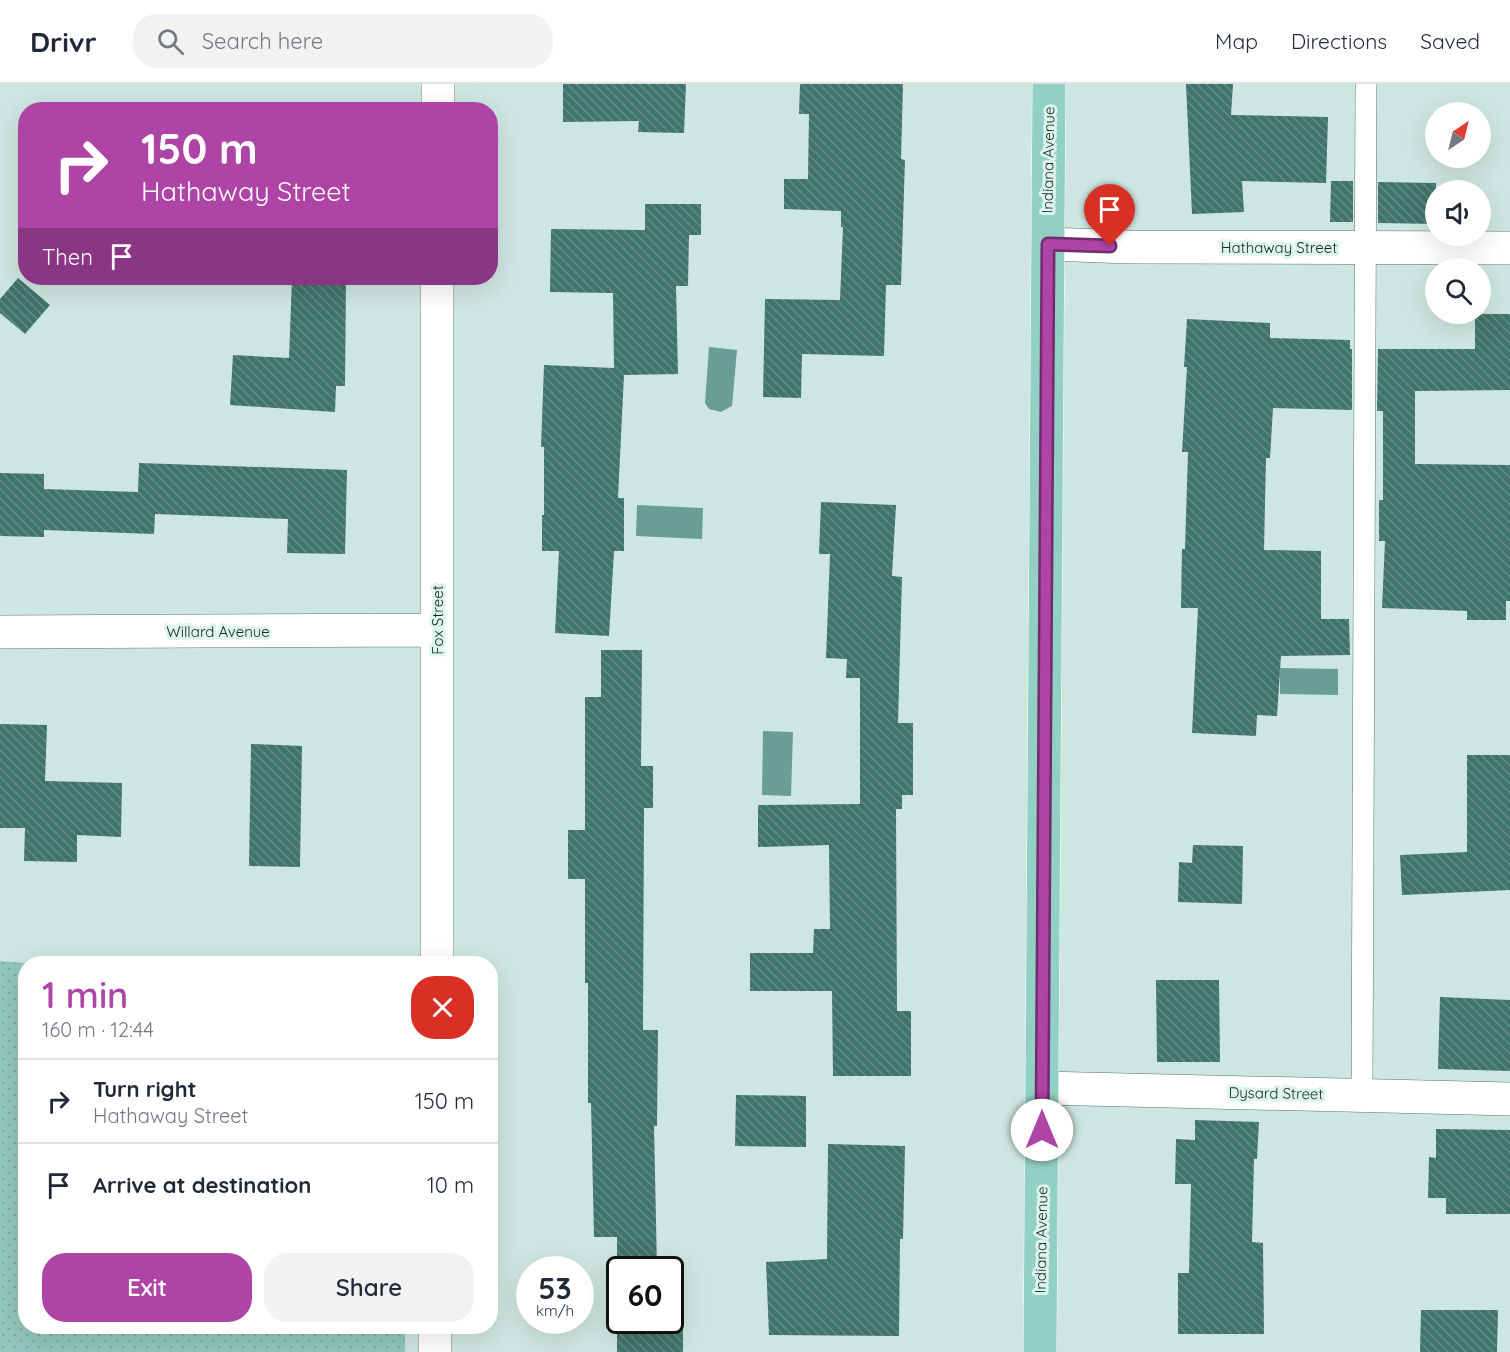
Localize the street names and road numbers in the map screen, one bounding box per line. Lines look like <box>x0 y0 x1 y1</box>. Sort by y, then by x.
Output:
street label: Indiana Avenue <box>1038 106 1058 214</box>
street label: Hathaway Street <box>1221 238 1337 257</box>
street label: Fox Street <box>428 585 447 655</box>
street label: Willard Avenue <box>166 622 270 641</box>
street label: Dysard Street <box>1228 1083 1324 1103</box>
street label: Indiana Avenue <box>1031 1186 1051 1294</box>

